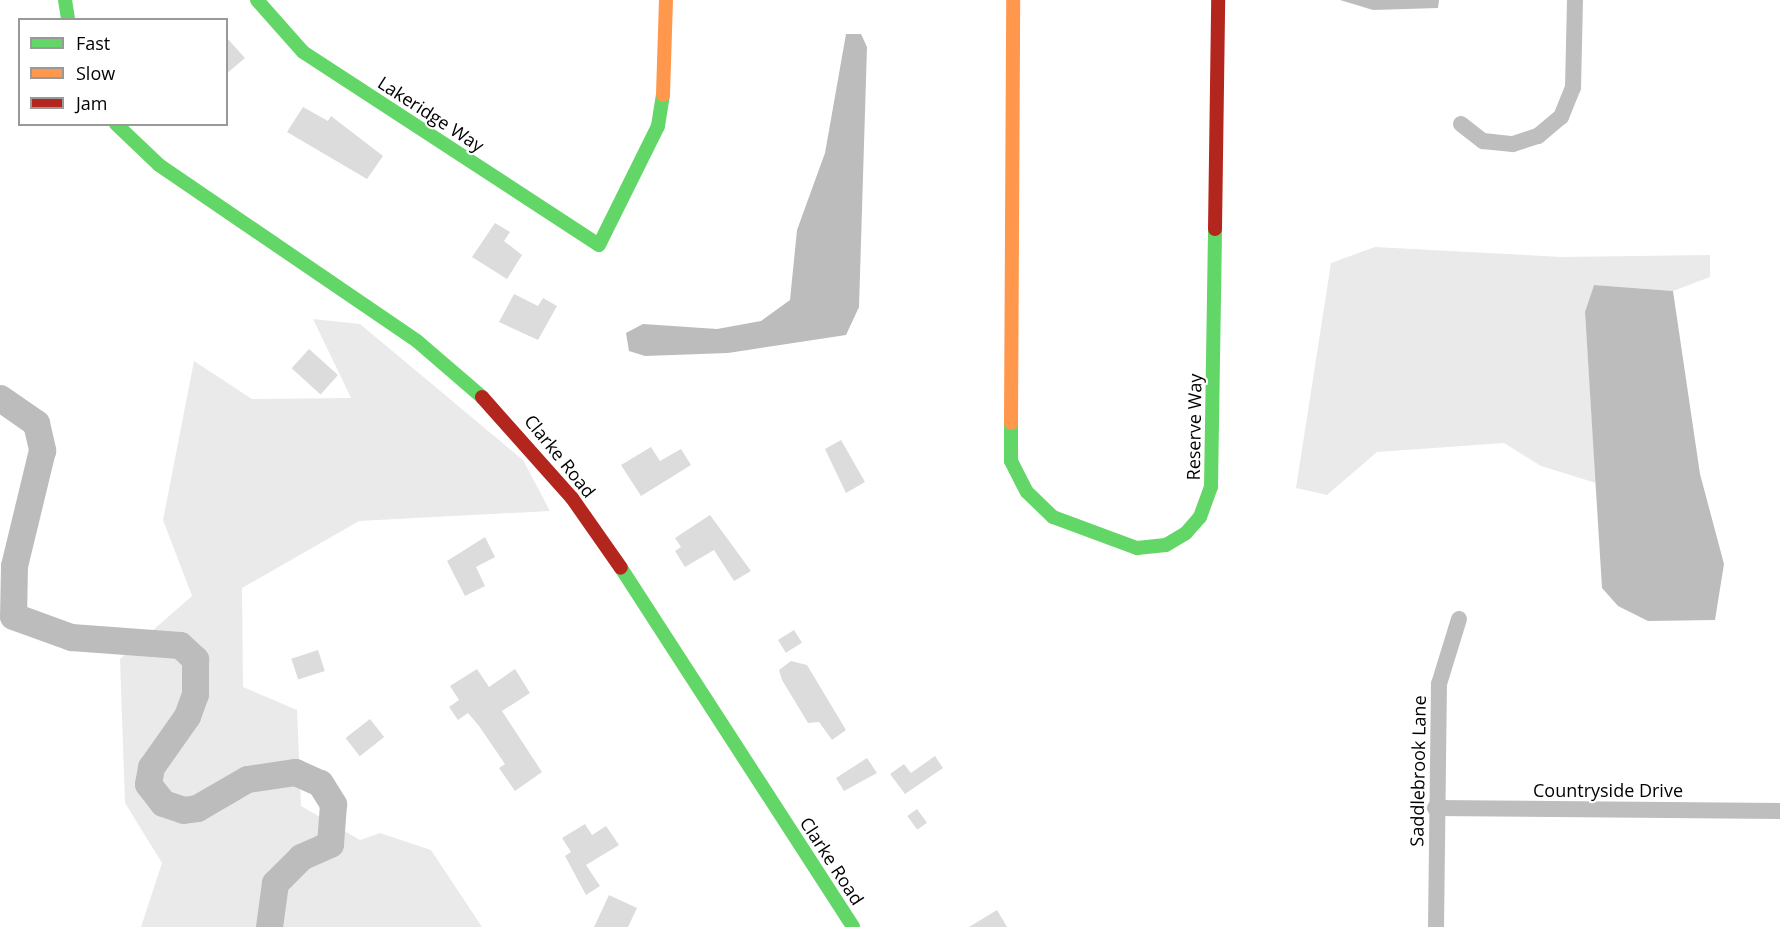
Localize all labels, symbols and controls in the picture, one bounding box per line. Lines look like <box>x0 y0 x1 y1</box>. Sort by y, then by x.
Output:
legend <box>18 18 228 126</box>
text: Fast <box>76 31 110 55</box>
text: Slow <box>76 61 115 85</box>
street label: Lakeridge Way <box>374 72 488 156</box>
text: Jam <box>76 91 108 115</box>
street label: Reserve Way <box>1182 373 1206 481</box>
street label: Clarke Road <box>520 410 600 502</box>
street label: Saddlebrook Lane <box>1406 695 1430 847</box>
street label: Countryside Drive <box>1533 779 1683 801</box>
street label: Clarke Road <box>796 813 868 909</box>

